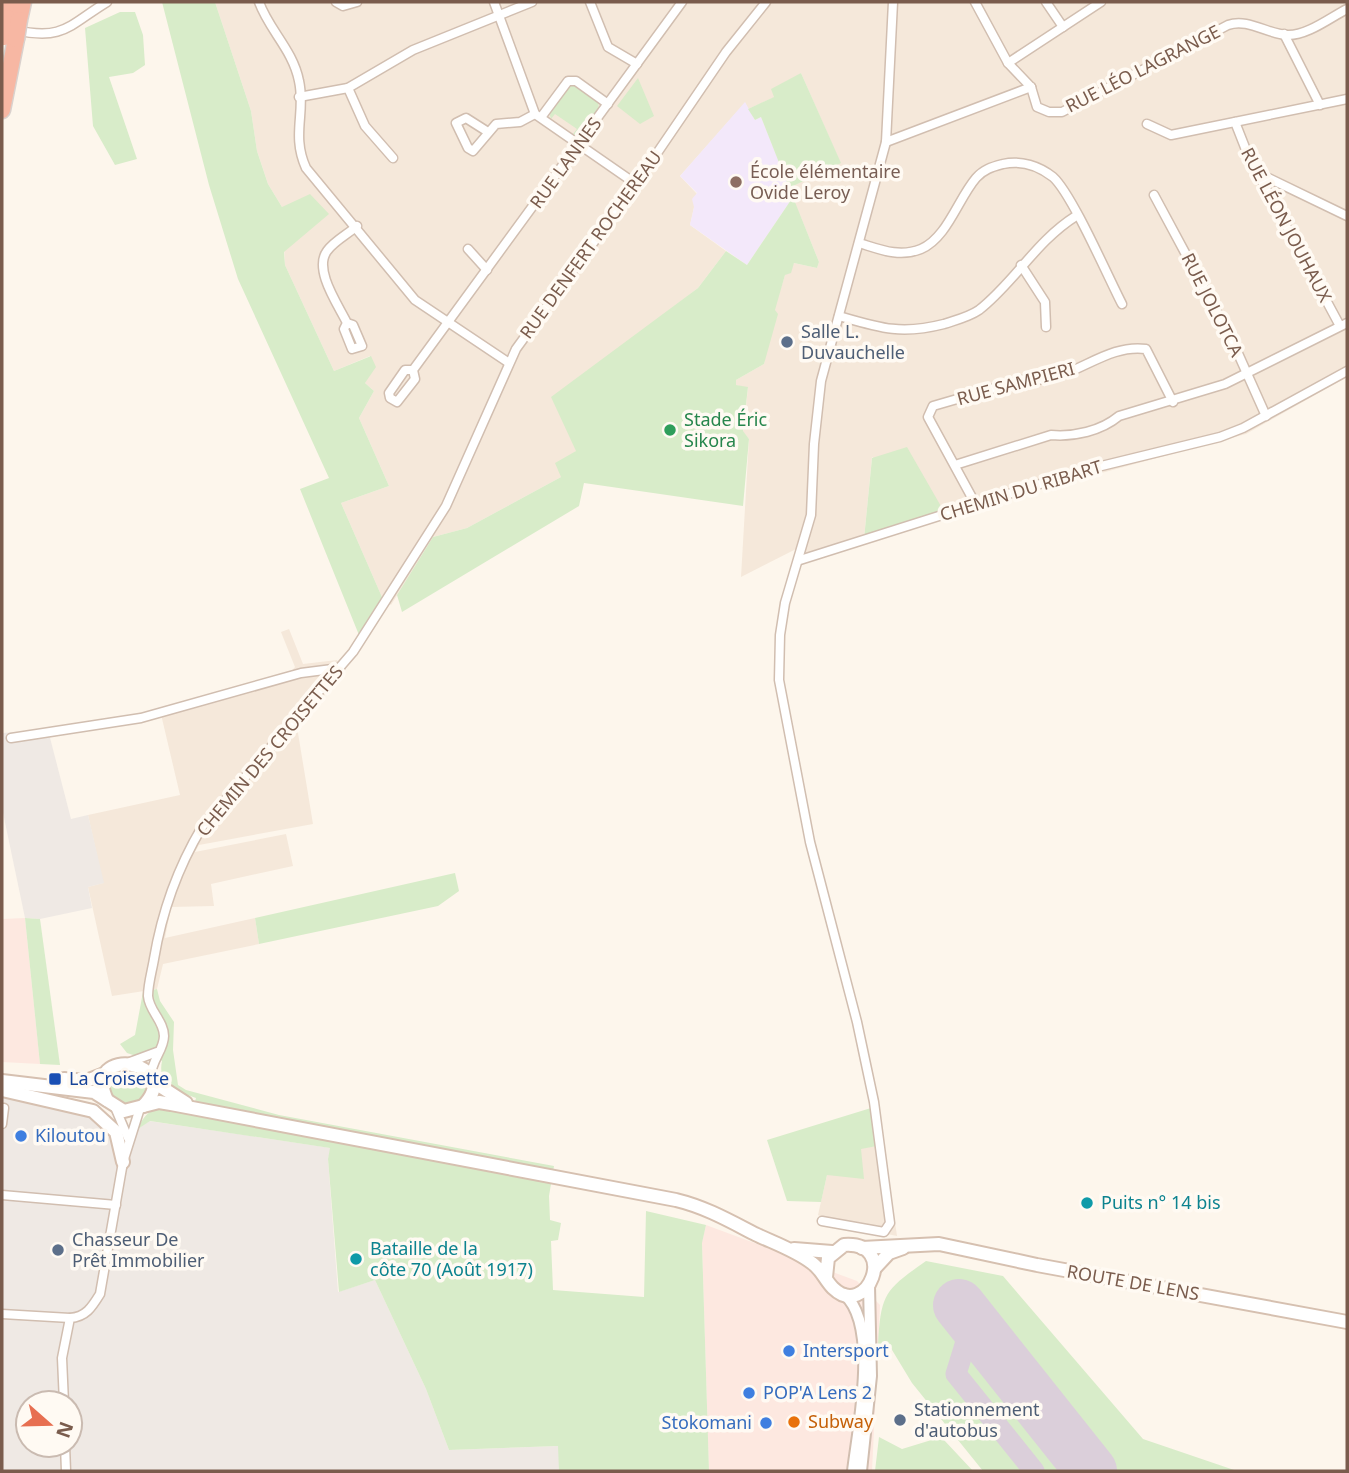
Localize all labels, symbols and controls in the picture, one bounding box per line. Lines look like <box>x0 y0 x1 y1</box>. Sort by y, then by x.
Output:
street label: RUE LÉO LAGRANGE <box>1061 19 1224 117</box>
street label: RUE LANNES <box>524 112 606 213</box>
street label: RUE LÉON JOUHAUX <box>1236 143 1338 306</box>
street label: RUE DENFERT ROCHEREAU <box>514 146 667 343</box>
place label: École élémentaire Ovide Leroy <box>750 159 901 204</box>
marker: École élémentaire Ovide Leroy <box>728 174 744 190</box>
street label: RUE JOLOTCA <box>1177 249 1249 361</box>
place label: Salle L. Duvauchelle <box>801 319 905 364</box>
marker: Salle L. Duvauchelle <box>779 334 795 350</box>
street label: RUE SAMPIERI <box>954 356 1077 410</box>
place label: Stade Éric Sikora <box>684 407 767 452</box>
marker: Stade Éric Sikora <box>662 422 678 438</box>
street label: CHEMIN DU RIBART <box>937 454 1105 526</box>
street label: CHEMIN DES CROISETTES <box>191 660 348 841</box>
place label: La Croisette <box>69 1066 169 1090</box>
marker: La Croisette <box>47 1071 63 1087</box>
place label: Kiloutou <box>35 1123 106 1147</box>
marker: Kiloutou <box>13 1128 29 1144</box>
place label: Puits n° 14 bis <box>1101 1190 1221 1214</box>
marker: Puits n° 14 bis <box>1079 1195 1095 1211</box>
place label: Chasseur De Prêt Immobilier <box>72 1227 205 1272</box>
place label: Bataille de la côte 70 (Août 1917) <box>370 1236 533 1281</box>
marker: Chasseur De Prêt Immobilier <box>50 1242 66 1258</box>
marker: Bataille de la côte 70 (Août 1917) <box>348 1251 364 1267</box>
street label: ROUTE DE LENS <box>1065 1259 1201 1305</box>
place label: Intersport <box>803 1338 889 1362</box>
marker: Intersport <box>781 1343 797 1359</box>
place label: POP'A Lens 2 <box>763 1380 872 1404</box>
marker: POP'A Lens 2 <box>741 1385 757 1401</box>
north arrow <box>14 1389 84 1459</box>
place label: Stationnement d'autobus <box>914 1397 1040 1442</box>
place label: Subway <box>808 1409 874 1433</box>
place label: Stokomani <box>662 1410 752 1434</box>
marker: Stationnement d'autobus <box>892 1412 908 1428</box>
marker: Subway <box>786 1414 802 1430</box>
marker: Stokomani <box>758 1415 774 1431</box>
text: N <box>50 1418 80 1442</box>

